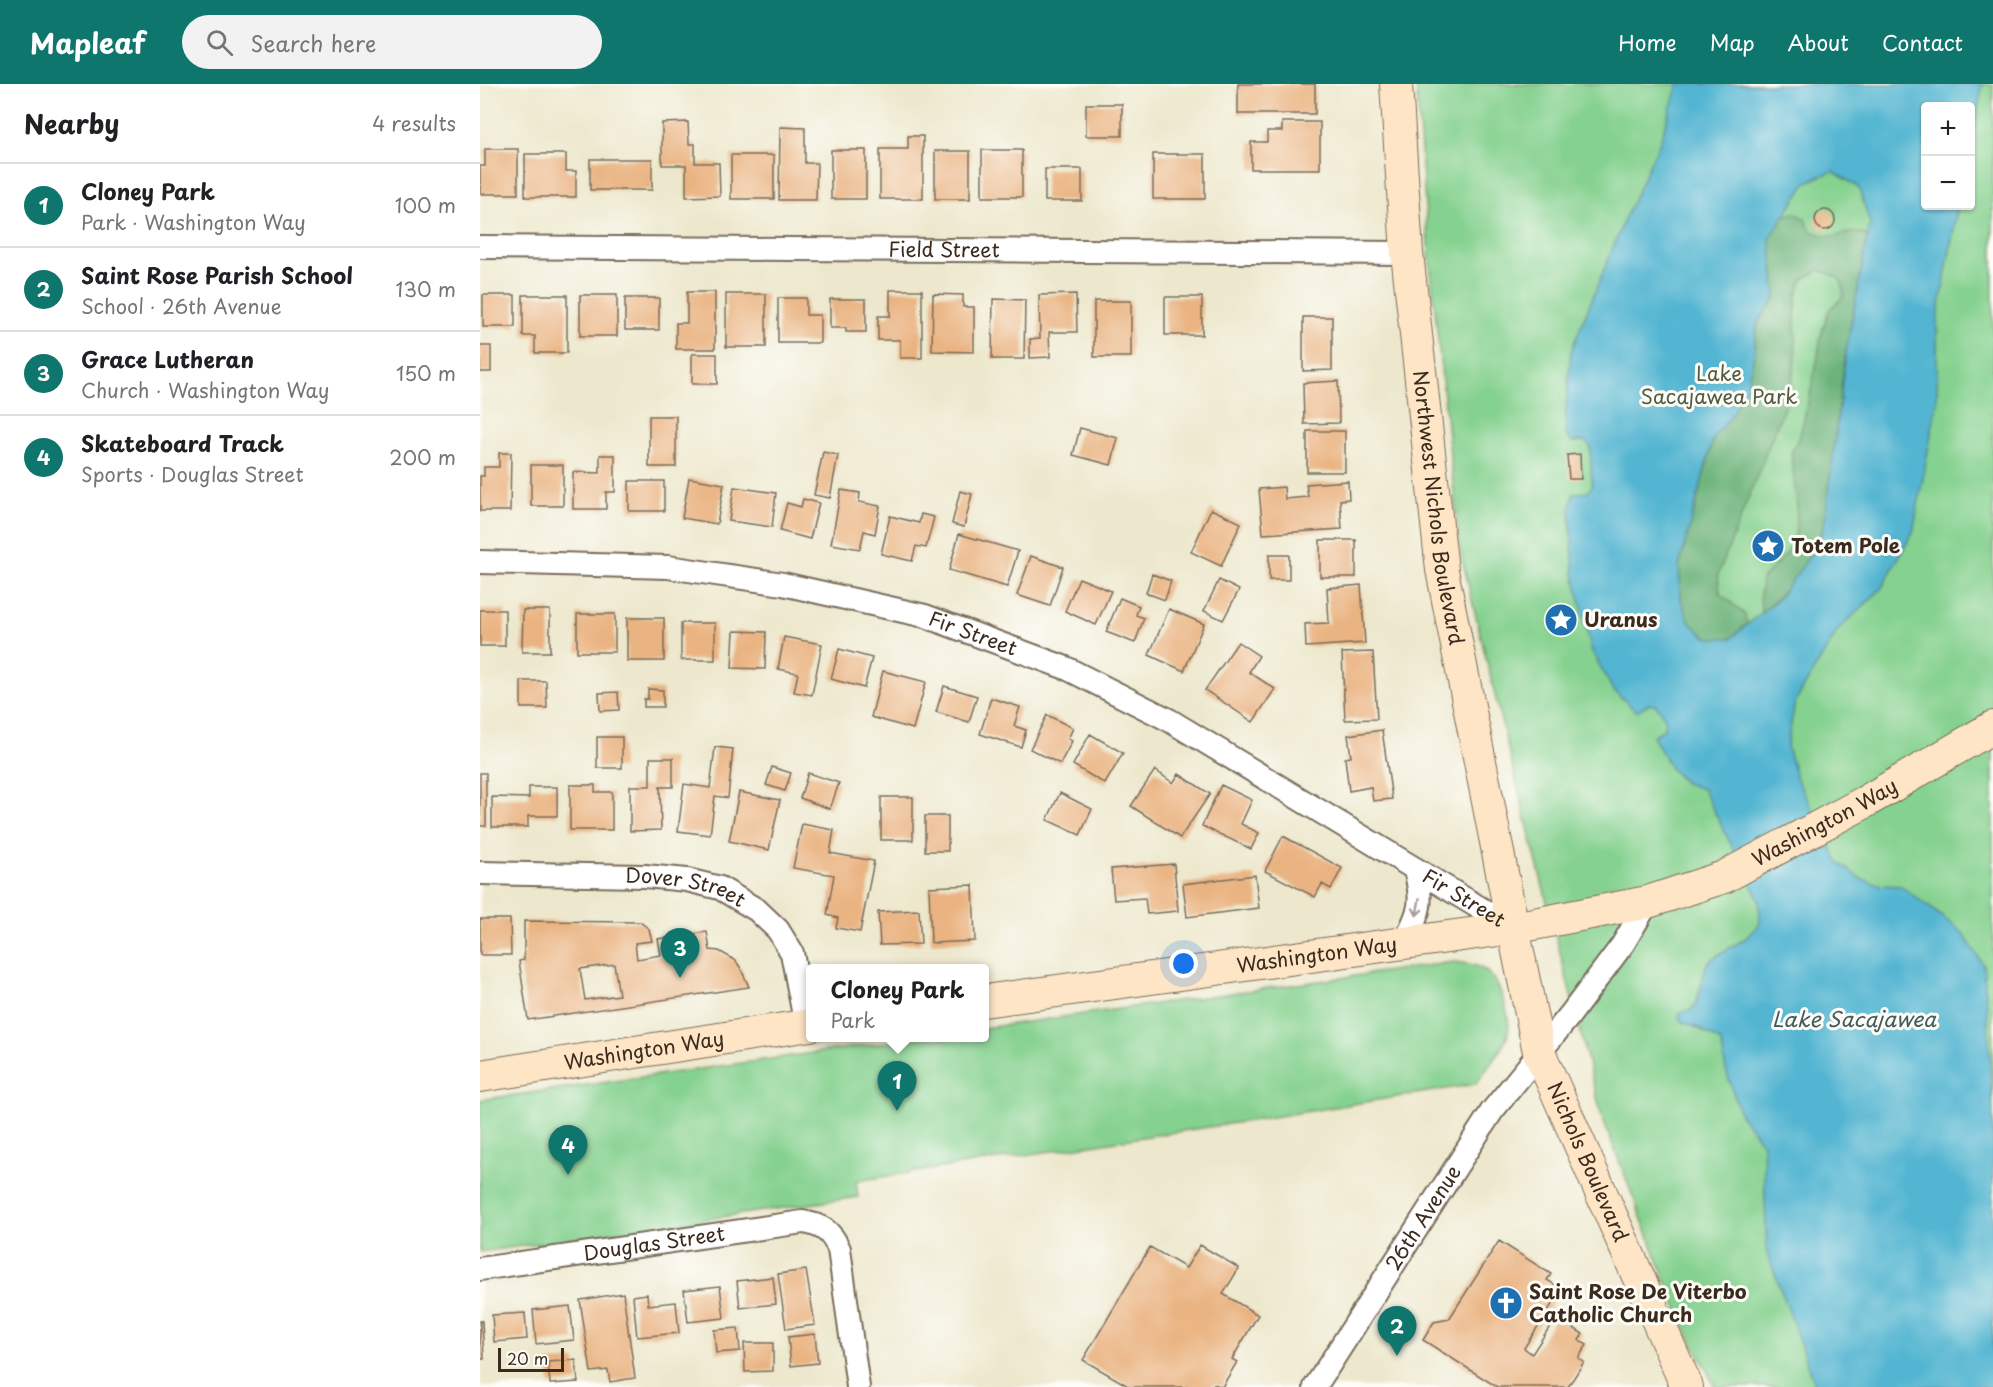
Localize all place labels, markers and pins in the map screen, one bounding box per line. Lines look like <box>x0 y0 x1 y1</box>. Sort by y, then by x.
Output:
place icon: Totem Pole <box>1750 528 1786 564</box>
place label: Totem Pole <box>1791 530 1900 560</box>
place icon: Uranus <box>1543 602 1579 638</box>
place label: Uranus <box>1584 604 1658 634</box>
pin: 3 <box>660 928 700 978</box>
pin: 1 <box>878 1062 916 1111</box>
pin: 4 <box>548 1126 587 1175</box>
place label: Saint Rose De Viterbo Catholic Church <box>1529 1276 1747 1329</box>
church icon: Saint Rose De Viterbo Catholic Church <box>1488 1285 1524 1321</box>
pin: 2 <box>1378 1306 1416 1356</box>

